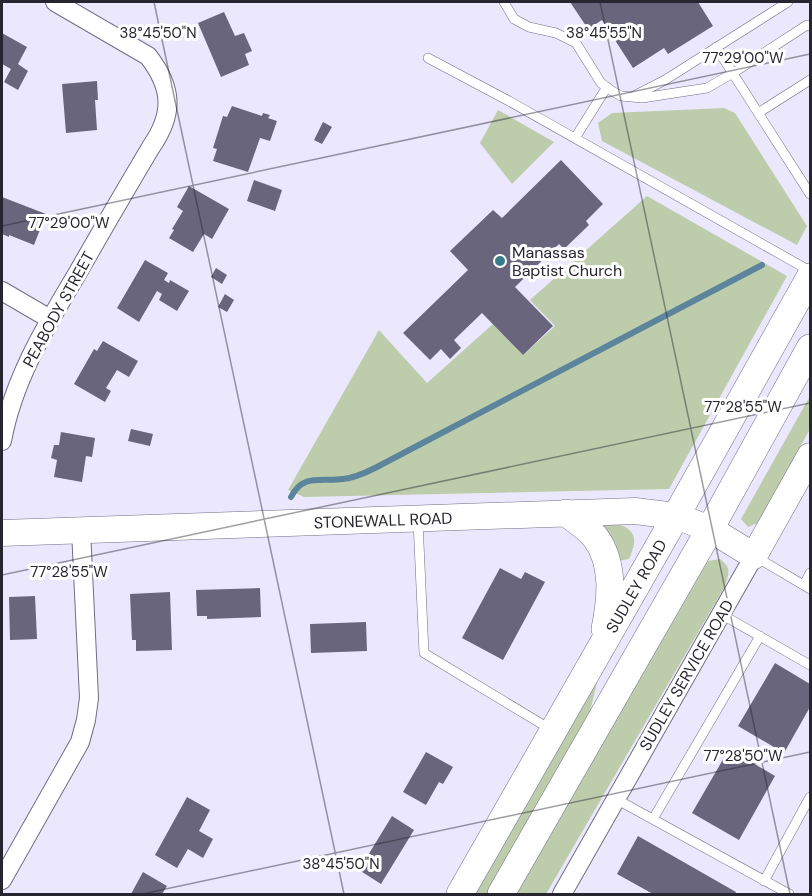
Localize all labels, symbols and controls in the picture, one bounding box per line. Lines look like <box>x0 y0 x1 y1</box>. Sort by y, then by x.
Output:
text: 38°45'50"N <box>119 23 197 43</box>
text: 38°45'55"N <box>566 23 642 43</box>
text: 77°29'00"W <box>703 48 784 68</box>
text: 77°29'00"W <box>29 213 110 233</box>
place label: Manassas Baptist Church <box>512 242 622 281</box>
street label: PEABODY STREET <box>18 248 99 371</box>
marker: Manassas Baptist Church <box>493 254 507 268</box>
text: 77°28'55"W <box>704 397 782 417</box>
street label: STONEWALL ROAD <box>313 508 453 533</box>
street label: SUDLEY ROAD <box>601 536 672 637</box>
text: 77°28'55"W <box>30 562 108 582</box>
street label: SUDLEY SERVICE ROAD <box>635 596 738 755</box>
text: 77°28'50"W <box>704 746 783 766</box>
text: 38°45'50"N <box>302 854 380 874</box>

